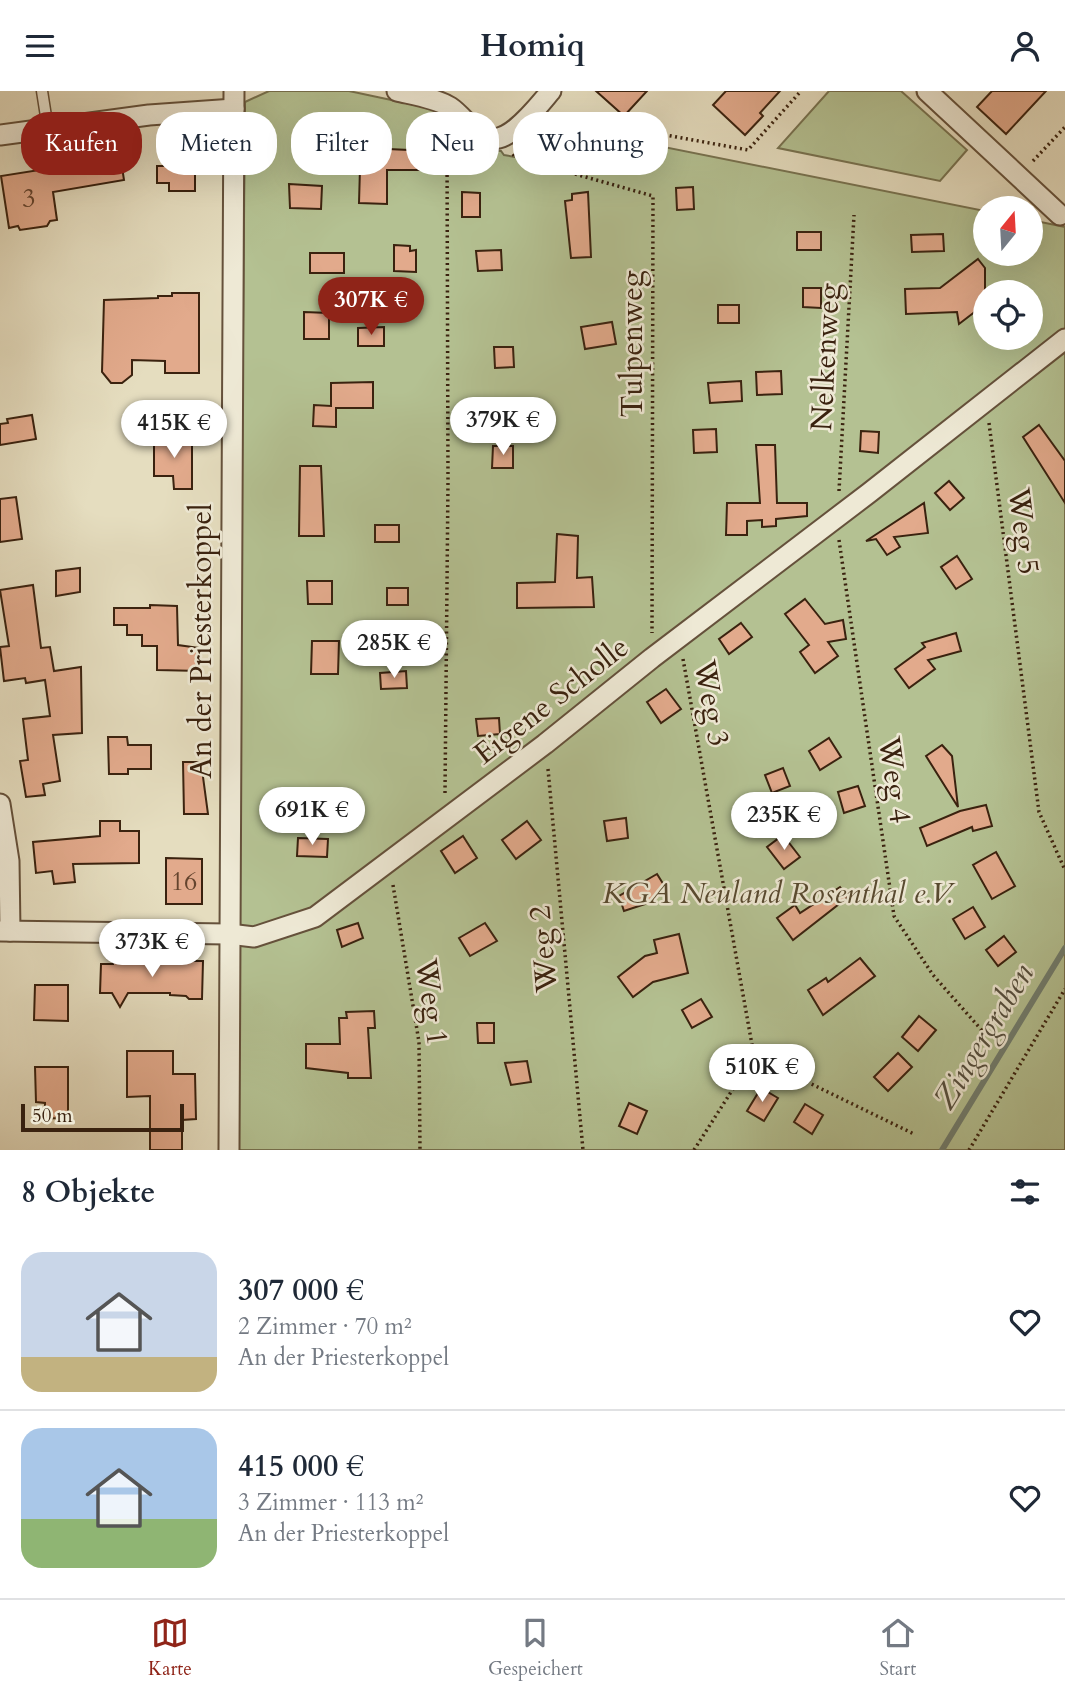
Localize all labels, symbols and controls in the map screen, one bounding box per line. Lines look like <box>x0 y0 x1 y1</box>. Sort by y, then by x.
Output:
text: Homiq <box>480 24 585 68</box>
icon: menu <box>21 27 59 65</box>
icon: person <box>1006 27 1044 65</box>
chip: Kaufen <box>21 112 142 175</box>
chip: Mieten <box>156 112 277 175</box>
chip: Filter <box>291 112 392 175</box>
chip: Neu <box>406 112 499 175</box>
chip: Wohnung <box>513 112 668 175</box>
house number: 3 <box>22 181 36 216</box>
north arrow <box>973 196 1043 266</box>
map controls <box>973 196 1043 350</box>
street label: Tulpenweg <box>612 270 653 418</box>
pin: 307K € <box>314 278 428 337</box>
button: locate <box>973 280 1043 350</box>
street label: Nelkenweg <box>801 282 850 432</box>
text: 307K € <box>334 284 408 315</box>
pin: 379K € <box>446 397 560 457</box>
pin: 415K € <box>117 401 231 460</box>
text: 379K € <box>466 404 540 435</box>
text: 415K € <box>137 407 211 438</box>
street label: Weg 5 <box>998 484 1049 577</box>
street label: An der Priesterkoppel <box>181 503 222 779</box>
pin: 285K € <box>337 621 451 680</box>
text: 285K € <box>357 627 431 658</box>
street label: Eigene Scholle <box>465 627 637 774</box>
street label: Weg 3 <box>684 656 739 749</box>
street label: Weg 4 <box>868 733 921 826</box>
pin: 691K € <box>255 787 369 847</box>
pin: 235K € <box>727 793 841 852</box>
text: 691K € <box>275 794 349 825</box>
text: 235K € <box>747 799 821 830</box>
house number: 16 <box>171 864 197 899</box>
park label: KGA Neuland Rosenthal e.V. <box>602 873 955 914</box>
street label: Weg 2 <box>519 904 568 995</box>
pin: 373K € <box>95 919 209 979</box>
text: 373K € <box>115 926 189 957</box>
street label: Weg 1 <box>405 955 458 1048</box>
water label: Zingergraben <box>923 955 1045 1118</box>
pin: 510K € <box>705 1045 819 1104</box>
text: 510K € <box>725 1051 799 1082</box>
scale bar <box>21 1101 184 1133</box>
text: 50 m <box>32 1103 73 1129</box>
text: 8 Objekte <box>21 1172 155 1213</box>
icon: filters <box>1006 1173 1044 1211</box>
text: 307 000 € <box>238 1270 364 1311</box>
icon: home <box>77 1280 161 1364</box>
icon: heart <box>1006 1303 1044 1341</box>
text: 2 Zimmer · 70 m² <box>238 1311 412 1342</box>
text: An der Priesterkoppel <box>238 1342 449 1373</box>
text: 415 000 € <box>238 1446 364 1487</box>
icon: home <box>77 1456 161 1540</box>
icon: heart <box>1006 1479 1044 1517</box>
text: 3 Zimmer · 113 m² <box>238 1487 423 1518</box>
text: An der Priesterkoppel <box>238 1518 449 1549</box>
tab: Karte <box>148 1614 192 1682</box>
tab: Gespeichert <box>488 1614 583 1682</box>
tab: Start <box>879 1614 917 1682</box>

